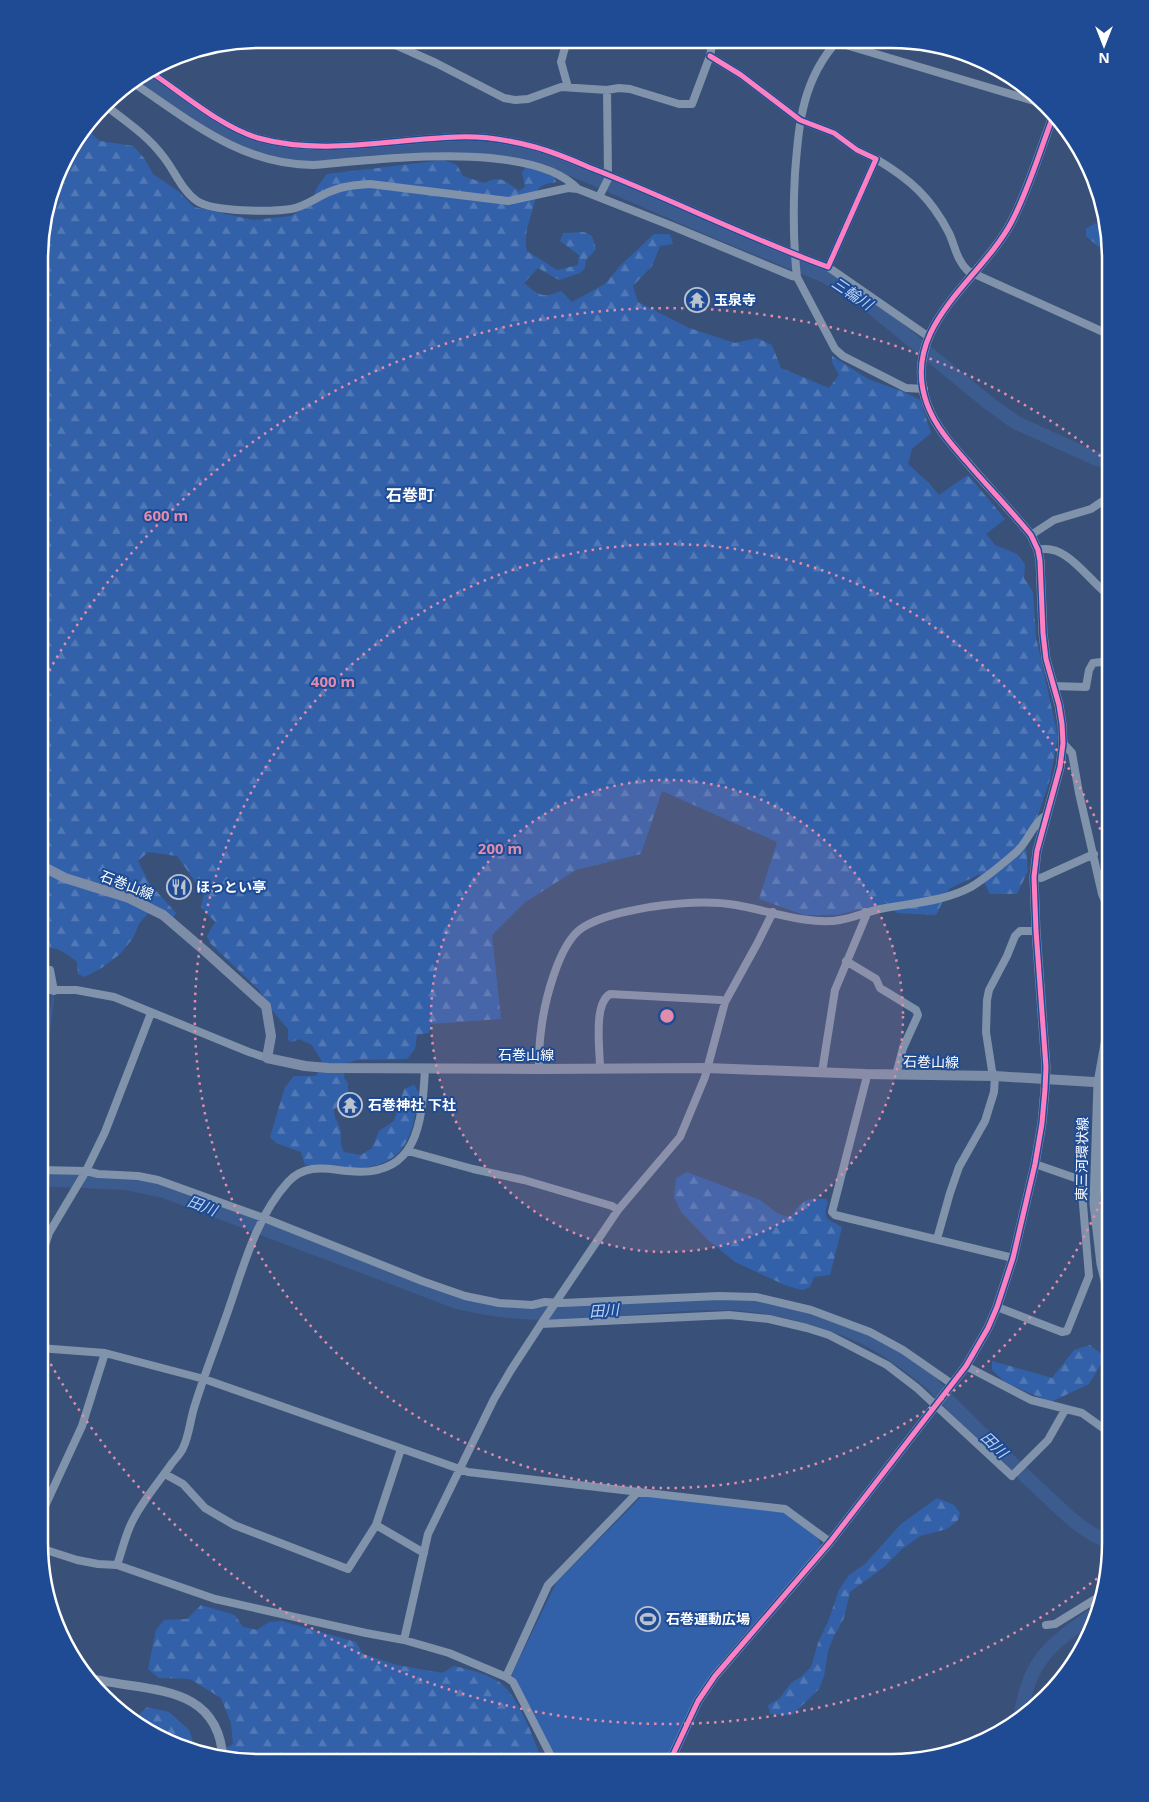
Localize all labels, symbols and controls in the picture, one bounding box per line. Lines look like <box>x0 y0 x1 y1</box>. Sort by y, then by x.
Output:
north arrow <box>1079 20 1129 70</box>
text: N <box>1098 49 1110 68</box>
water label: 三輪川 <box>828 272 878 315</box>
temple icon: 玉泉寺 <box>684 287 710 313</box>
place label: 玉泉寺 <box>714 290 756 309</box>
district label: 石巻町 <box>386 484 434 506</box>
text: 600 m <box>144 505 188 525</box>
text: 400 m <box>311 671 355 691</box>
text: 200 m <box>478 838 522 858</box>
street label: 石巻山線 <box>98 866 157 903</box>
restaurant icon: ほっとい亭 <box>166 874 192 900</box>
place label: ほっとい亭 <box>196 877 266 896</box>
centre of rings <box>658 1007 676 1025</box>
street label: 石巻山線 <box>498 1045 554 1064</box>
street label: 石巻山線 <box>903 1052 959 1071</box>
temple icon: 石巻神社 下社 <box>337 1092 363 1118</box>
place label: 石巻神社 下社 <box>368 1095 456 1114</box>
street label: 東三河環状線 <box>1071 1117 1092 1201</box>
water label: 田川 <box>185 1190 222 1220</box>
water label: 田川 <box>588 1299 622 1321</box>
water label: 田川 <box>977 1427 1014 1463</box>
sports icon: 石巻運動広場 <box>635 1606 661 1632</box>
place label: 石巻運動広場 <box>666 1609 750 1628</box>

